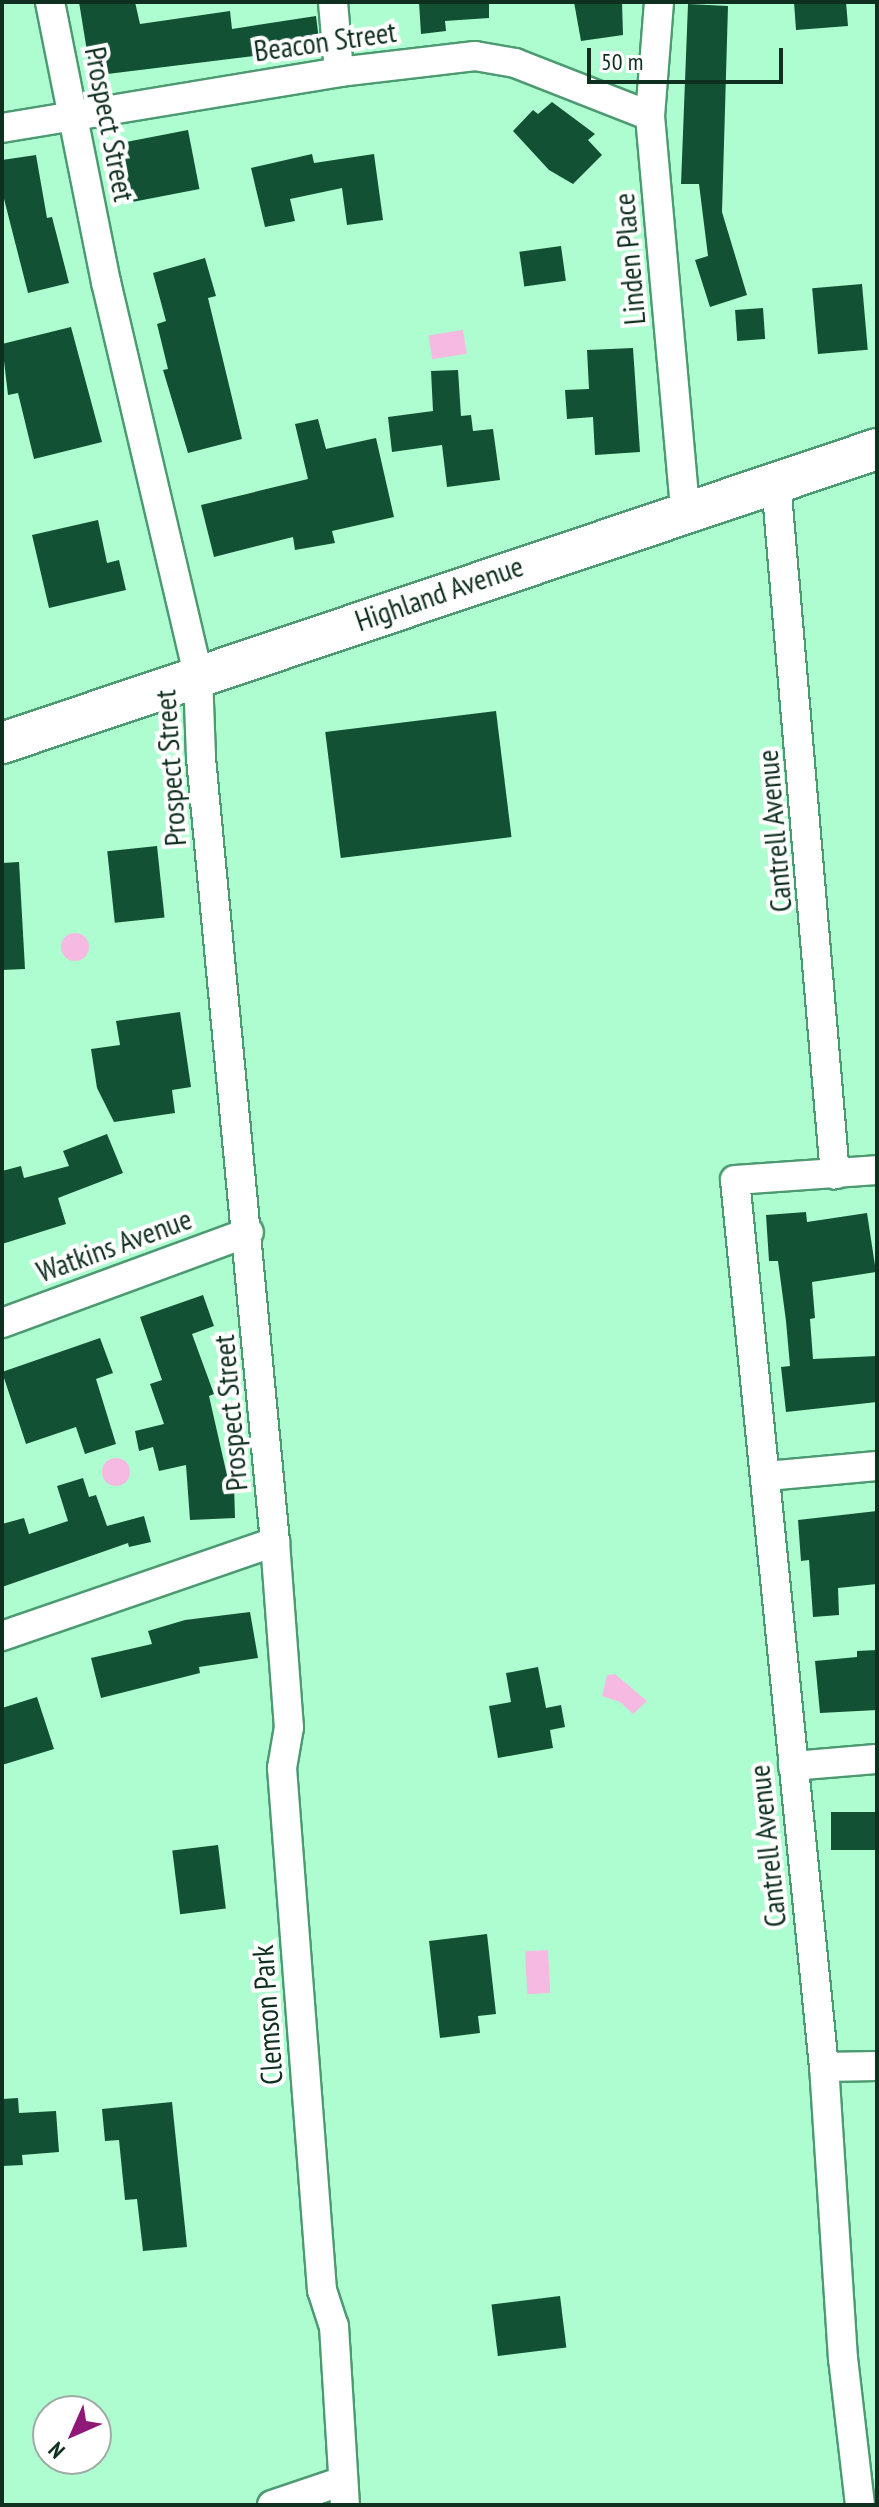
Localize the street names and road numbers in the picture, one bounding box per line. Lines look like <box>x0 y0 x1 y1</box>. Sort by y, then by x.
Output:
street label: Beacon Street <box>252 13 398 69</box>
street label: Prospect Street <box>77 44 143 204</box>
street label: Linden Place <box>605 192 653 326</box>
street label: Highland Avenue <box>350 547 528 639</box>
street label: Prospect Street <box>147 689 193 847</box>
street label: Cantrell Avenue <box>749 748 799 914</box>
street label: Watkins Avenue <box>31 1200 197 1290</box>
street label: Prospect Street <box>205 1333 255 1493</box>
street label: Cantrell Avenue <box>741 1763 793 1929</box>
street label: Clemson Park <box>244 1944 290 2086</box>

